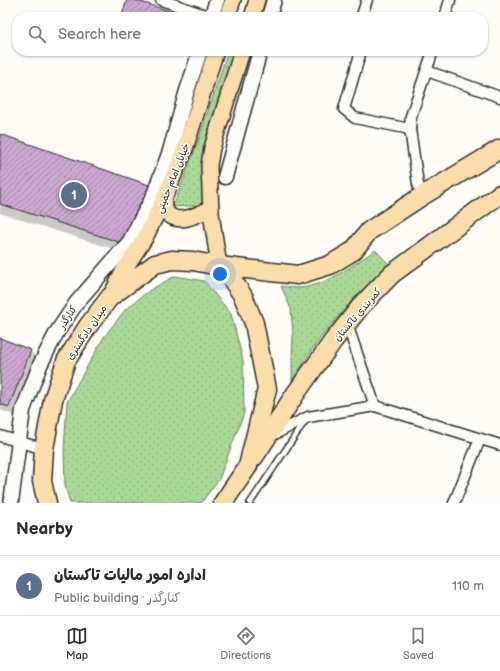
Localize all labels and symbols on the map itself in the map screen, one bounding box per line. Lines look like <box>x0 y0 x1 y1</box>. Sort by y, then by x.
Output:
street label: خیابان امام خمینی <box>153 141 193 216</box>
pin: 1 <box>61 180 87 210</box>
your location <box>210 264 230 284</box>
street label: کمربندی تاکستان <box>331 286 384 344</box>
street label: میدان دادگستری <box>64 303 110 362</box>
street label: کنارگذر <box>55 304 80 332</box>

